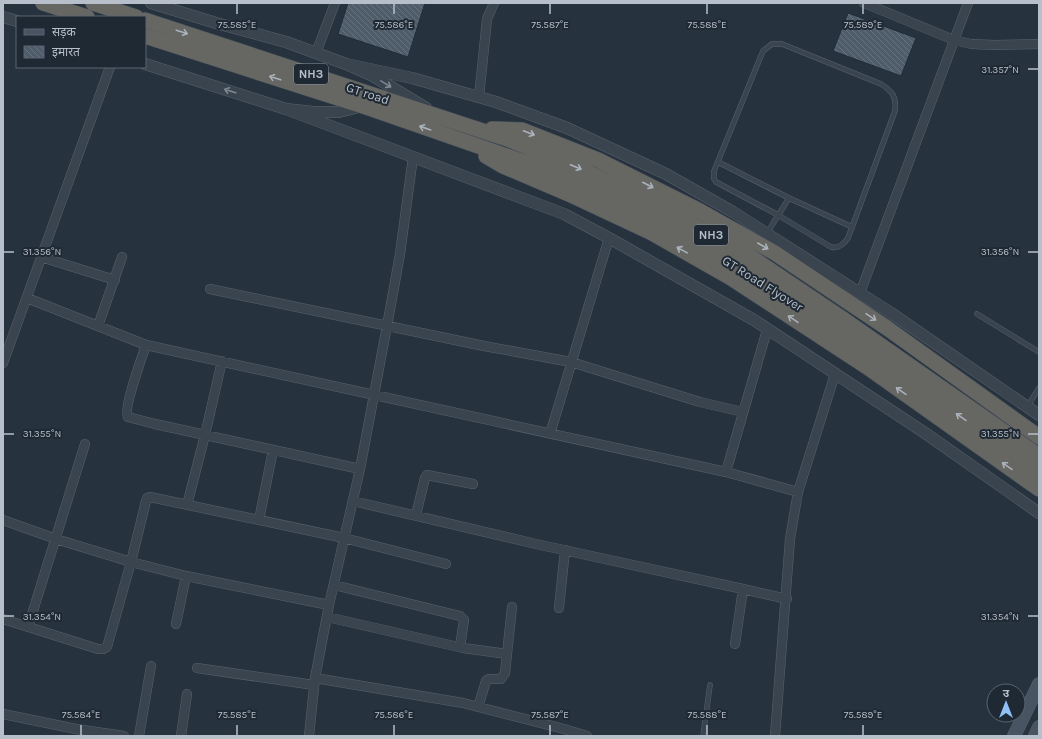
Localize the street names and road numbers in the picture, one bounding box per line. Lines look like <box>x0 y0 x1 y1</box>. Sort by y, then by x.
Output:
road number: NH3 <box>294 64 328 84</box>
street label: GT road <box>344 79 391 108</box>
road number: NH3 <box>694 225 728 245</box>
street label: GT Road Flyover <box>720 253 806 314</box>

